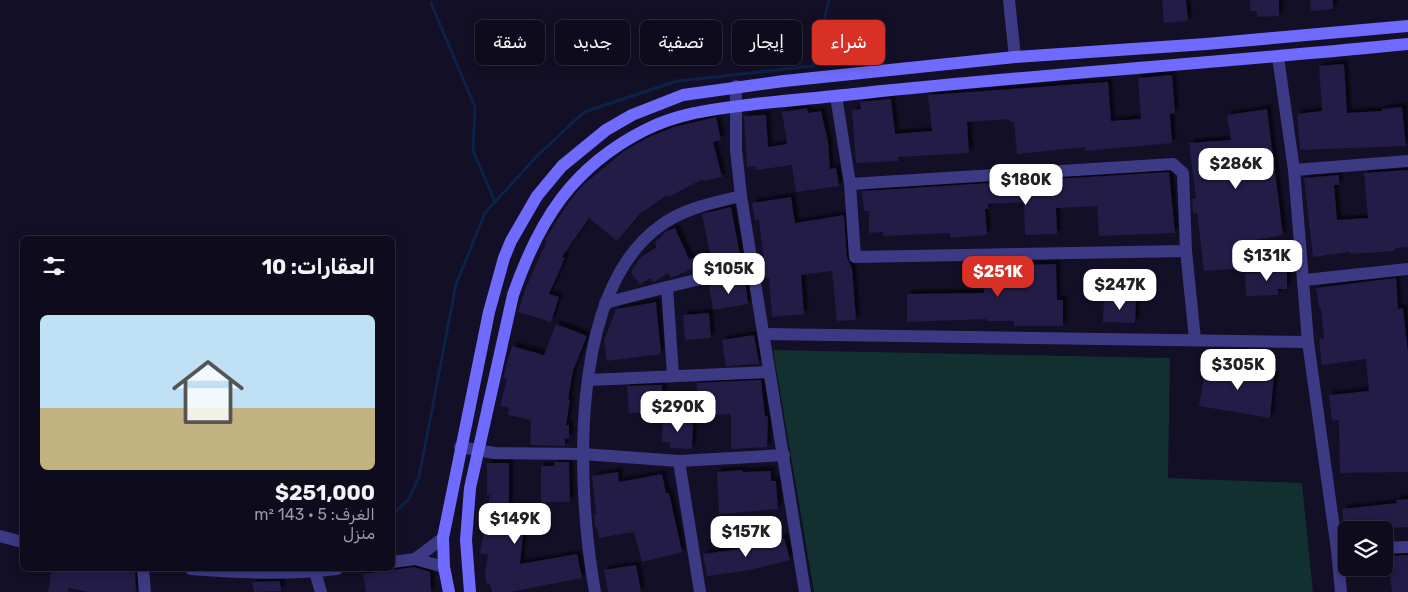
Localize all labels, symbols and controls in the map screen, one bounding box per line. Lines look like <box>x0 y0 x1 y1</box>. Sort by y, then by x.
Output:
chip: شقة <box>475 20 545 65</box>
chip: جديد <box>555 20 630 65</box>
chip: تصفية <box>640 20 722 65</box>
chip: إيجار <box>732 20 802 65</box>
chip: شراء <box>812 20 885 65</box>
pin: $286K <box>1201 148 1271 190</box>
text: $286K <box>1210 154 1262 173</box>
pin: $180K <box>991 164 1061 206</box>
text: $180K <box>1001 170 1051 189</box>
pin: $131K <box>1232 240 1302 282</box>
text: $131K <box>1243 246 1291 265</box>
icon: filters <box>40 252 68 280</box>
pin: $105K <box>694 252 764 295</box>
text: العقارات: 10 <box>262 254 375 279</box>
pin: $251K <box>963 256 1033 298</box>
text: $105K <box>704 259 754 278</box>
text: $251K <box>973 262 1023 281</box>
pin: $247K <box>1085 268 1155 311</box>
text: $247K <box>1094 275 1146 294</box>
icon: home <box>163 347 253 437</box>
pin: $305K <box>1203 348 1273 391</box>
text: $305K <box>1211 355 1265 374</box>
pin: $290K <box>643 390 713 433</box>
text: $290K <box>652 397 704 416</box>
text: $251,000 <box>275 480 375 505</box>
pin: $149K <box>480 502 550 545</box>
text: الغرف: 5 · 143 m² <box>254 505 375 524</box>
text: $149K <box>490 509 540 528</box>
pin: $157K <box>711 516 781 558</box>
map controls <box>1338 521 1393 576</box>
button: layers <box>1338 521 1393 576</box>
text: $157K <box>722 522 770 541</box>
text: منزل <box>343 524 375 543</box>

